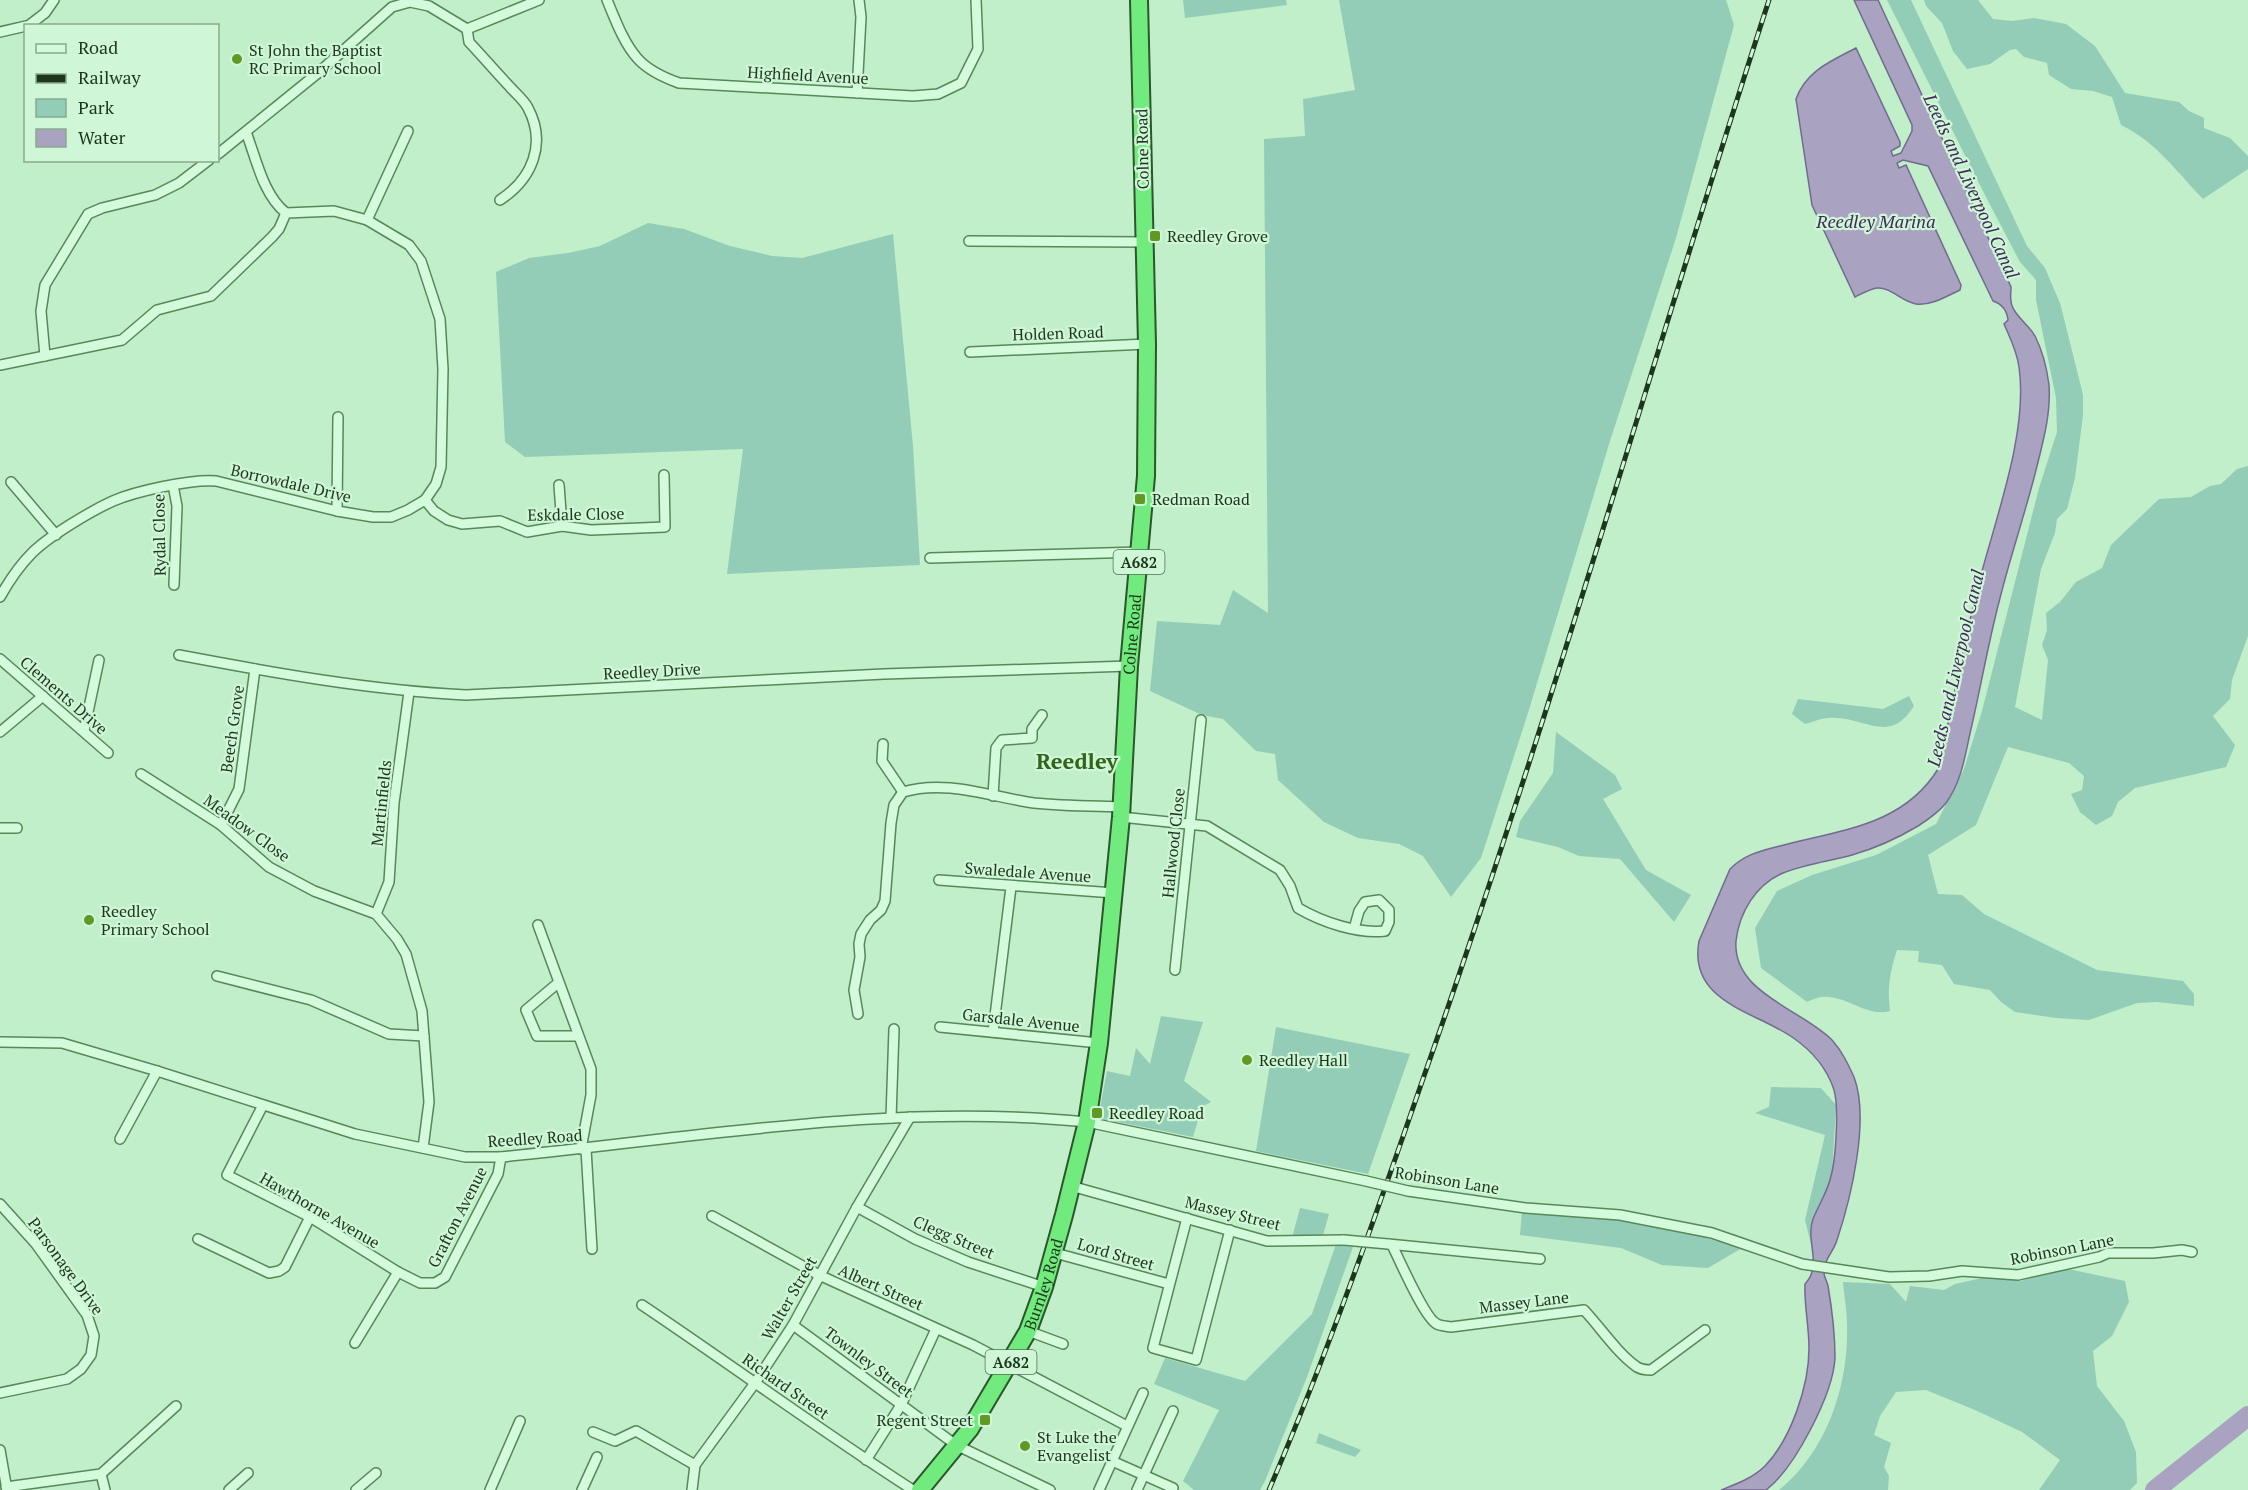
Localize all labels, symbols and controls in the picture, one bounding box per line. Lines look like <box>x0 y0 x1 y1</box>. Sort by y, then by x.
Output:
legend <box>24 24 219 162</box>
text: Road <box>78 35 118 59</box>
place label: St John the Baptist RC Primary School <box>249 39 382 79</box>
marker: St John the Baptist RC Primary School <box>230 52 244 66</box>
street label: Highfield Avenue <box>747 61 869 89</box>
text: Railway <box>78 65 142 89</box>
water label: Leeds and Liverpool Canal <box>1918 89 2025 282</box>
text: Park <box>78 95 115 119</box>
street label: Colne Road <box>1130 108 1154 190</box>
text: Water <box>78 125 125 149</box>
water label: Reedley Marina <box>1815 209 1936 233</box>
place label: Reedley Grove <box>1167 225 1268 247</box>
marker: Reedley Grove <box>1148 229 1162 243</box>
street label: Holden Road <box>1012 320 1104 346</box>
street label: Borrowdale Drive <box>229 458 353 508</box>
place label: Redman Road <box>1152 488 1250 510</box>
marker: Redman Road <box>1133 492 1147 506</box>
street label: Rydal Close <box>147 494 171 576</box>
street label: Eskdale Close <box>527 502 625 526</box>
road number: A682 <box>1114 550 1164 574</box>
water label: Leeds and Liverpool Canal <box>1920 567 1989 770</box>
street label: Colne Road <box>1118 593 1146 675</box>
street label: Clements Drive <box>15 651 113 739</box>
street label: Reedley Drive <box>603 657 701 685</box>
street label: Beech Grove <box>215 684 249 774</box>
district label: Reedley <box>1036 746 1118 775</box>
street label: Martinfields <box>366 759 396 847</box>
street label: Hallwood Close <box>1156 787 1190 899</box>
street label: Meadow Close <box>199 789 295 867</box>
street label: Swaledale Avenue <box>964 857 1092 887</box>
place label: Reedley Primary School <box>101 900 210 940</box>
marker: Reedley Primary School <box>82 913 96 927</box>
street label: Garsdale Avenue <box>961 1003 1081 1037</box>
place label: Reedley Hall <box>1259 1049 1348 1071</box>
marker: Reedley Hall <box>1240 1053 1254 1067</box>
place label: Reedley Road <box>1109 1102 1204 1124</box>
marker: Reedley Road <box>1090 1106 1104 1120</box>
street label: Reedley Road <box>487 1124 583 1152</box>
street label: Robinson Lane <box>1393 1161 1501 1199</box>
street label: Grafton Avenue <box>422 1163 492 1271</box>
street label: Hawthorne Avenue <box>256 1167 384 1253</box>
street label: Massey Street <box>1183 1190 1283 1236</box>
street label: Clegg Street <box>910 1210 998 1264</box>
street label: Parsonage Drive <box>23 1213 109 1319</box>
street label: Robinson Lane <box>2008 1228 2116 1270</box>
street label: Lord Street <box>1075 1233 1157 1276</box>
street label: Burnley Road <box>1018 1236 1068 1333</box>
street label: Walter Street <box>756 1252 822 1344</box>
street label: Albert Street <box>835 1258 927 1316</box>
street label: Massey Lane <box>1478 1286 1570 1318</box>
street label: Townley Street <box>820 1321 918 1403</box>
street label: Richard Street <box>738 1348 834 1424</box>
road number: A682 <box>986 1350 1036 1374</box>
place label: Regent Street <box>877 1409 973 1431</box>
marker: Regent Street <box>978 1413 992 1427</box>
place label: St Luke the Evangelist <box>1037 1426 1117 1466</box>
marker: St Luke the Evangelist <box>1018 1439 1032 1453</box>

